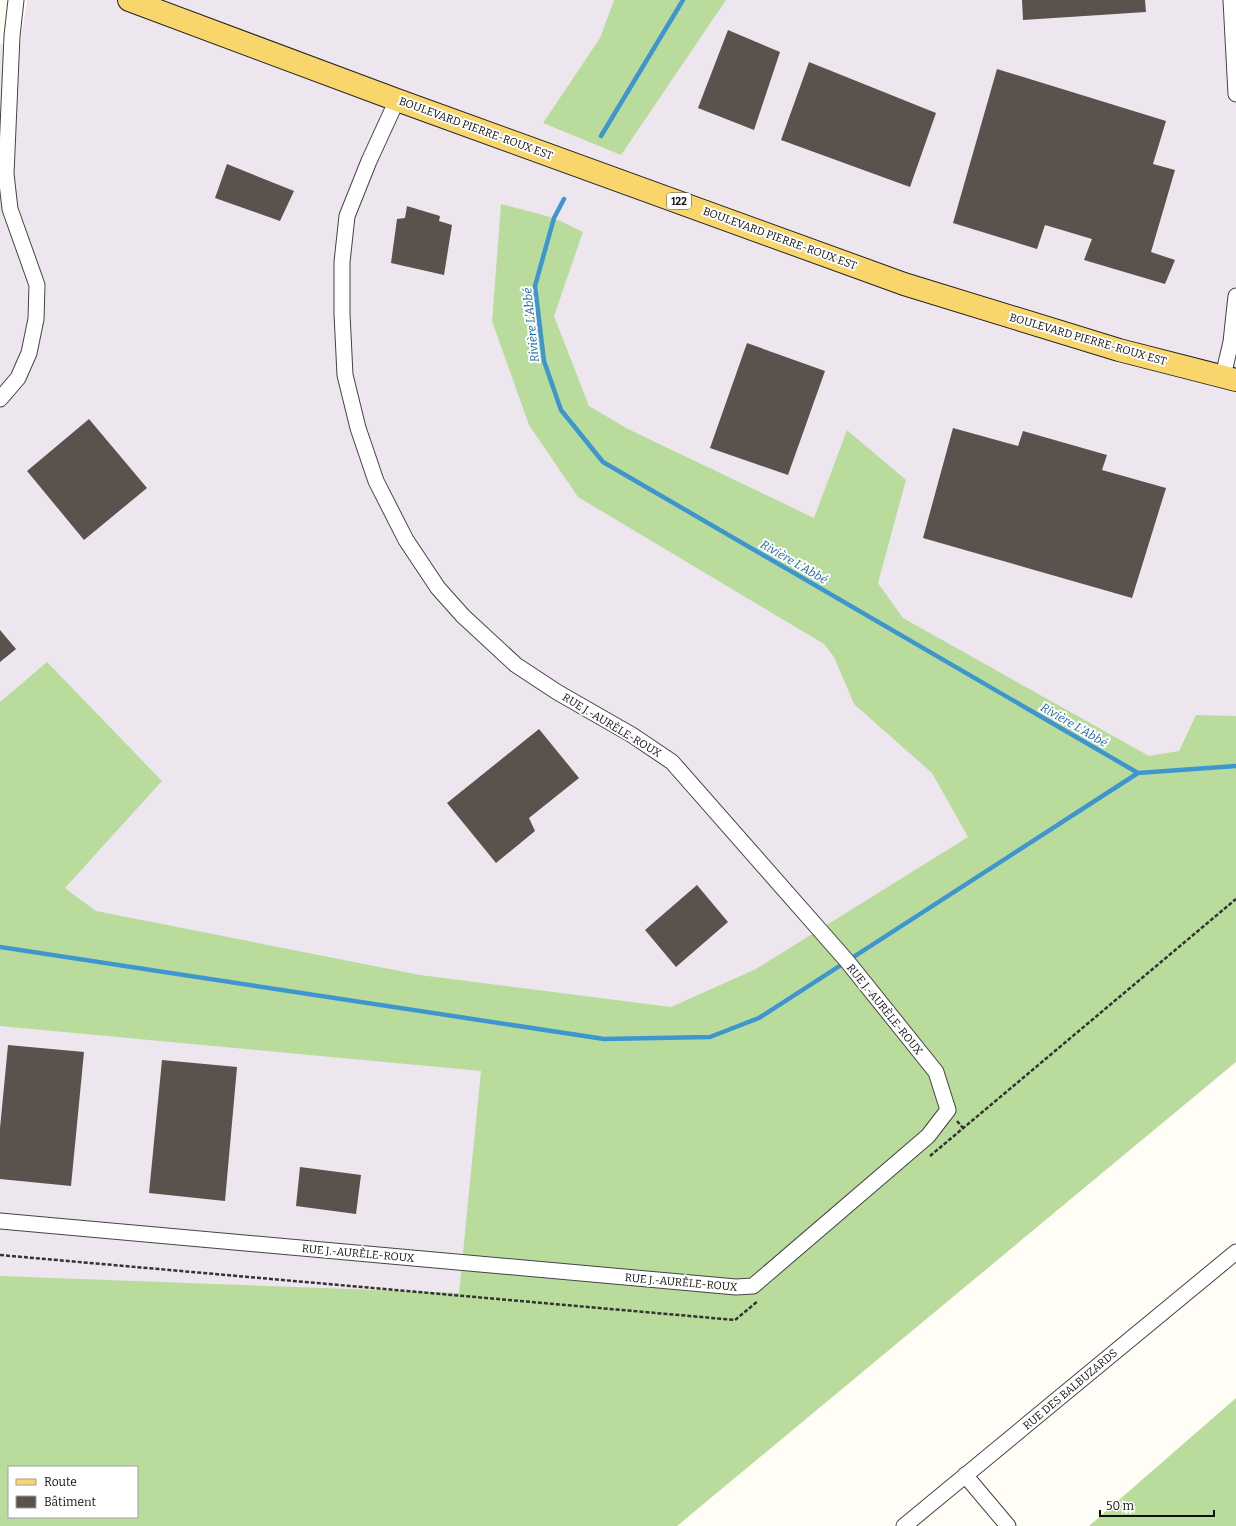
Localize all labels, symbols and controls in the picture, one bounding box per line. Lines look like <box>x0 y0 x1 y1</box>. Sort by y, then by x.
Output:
street label: BOULEVARD PIERRE-ROUX EST <box>397 95 555 163</box>
road number: 122 <box>667 193 691 209</box>
street label: BOULEVARD PIERRE-ROUX EST <box>701 205 859 273</box>
water label: Rivière L'Abbé <box>520 287 542 363</box>
street label: BOULEVARD PIERRE-ROUX EST <box>1008 311 1168 368</box>
water label: Rivière L'Abbé <box>758 537 830 587</box>
street label: RUE J.-AURÈLE-ROUX <box>560 690 664 760</box>
water label: Rivière L'Abbé <box>1038 700 1110 750</box>
street label: RUE J.-AURÈLE-ROUX <box>844 961 926 1058</box>
street label: RUE J.-AURÈLE-ROUX <box>301 1241 415 1265</box>
street label: RUE J.-AURÈLE-ROUX <box>624 1270 738 1294</box>
street label: RUE DES BALBUZARDS <box>1021 1346 1120 1432</box>
legend <box>8 1466 138 1518</box>
text: Route <box>44 1475 77 1489</box>
scale bar <box>1100 1492 1214 1518</box>
text: Bâtiment <box>44 1495 97 1509</box>
text: 50 m <box>1106 1499 1135 1513</box>

